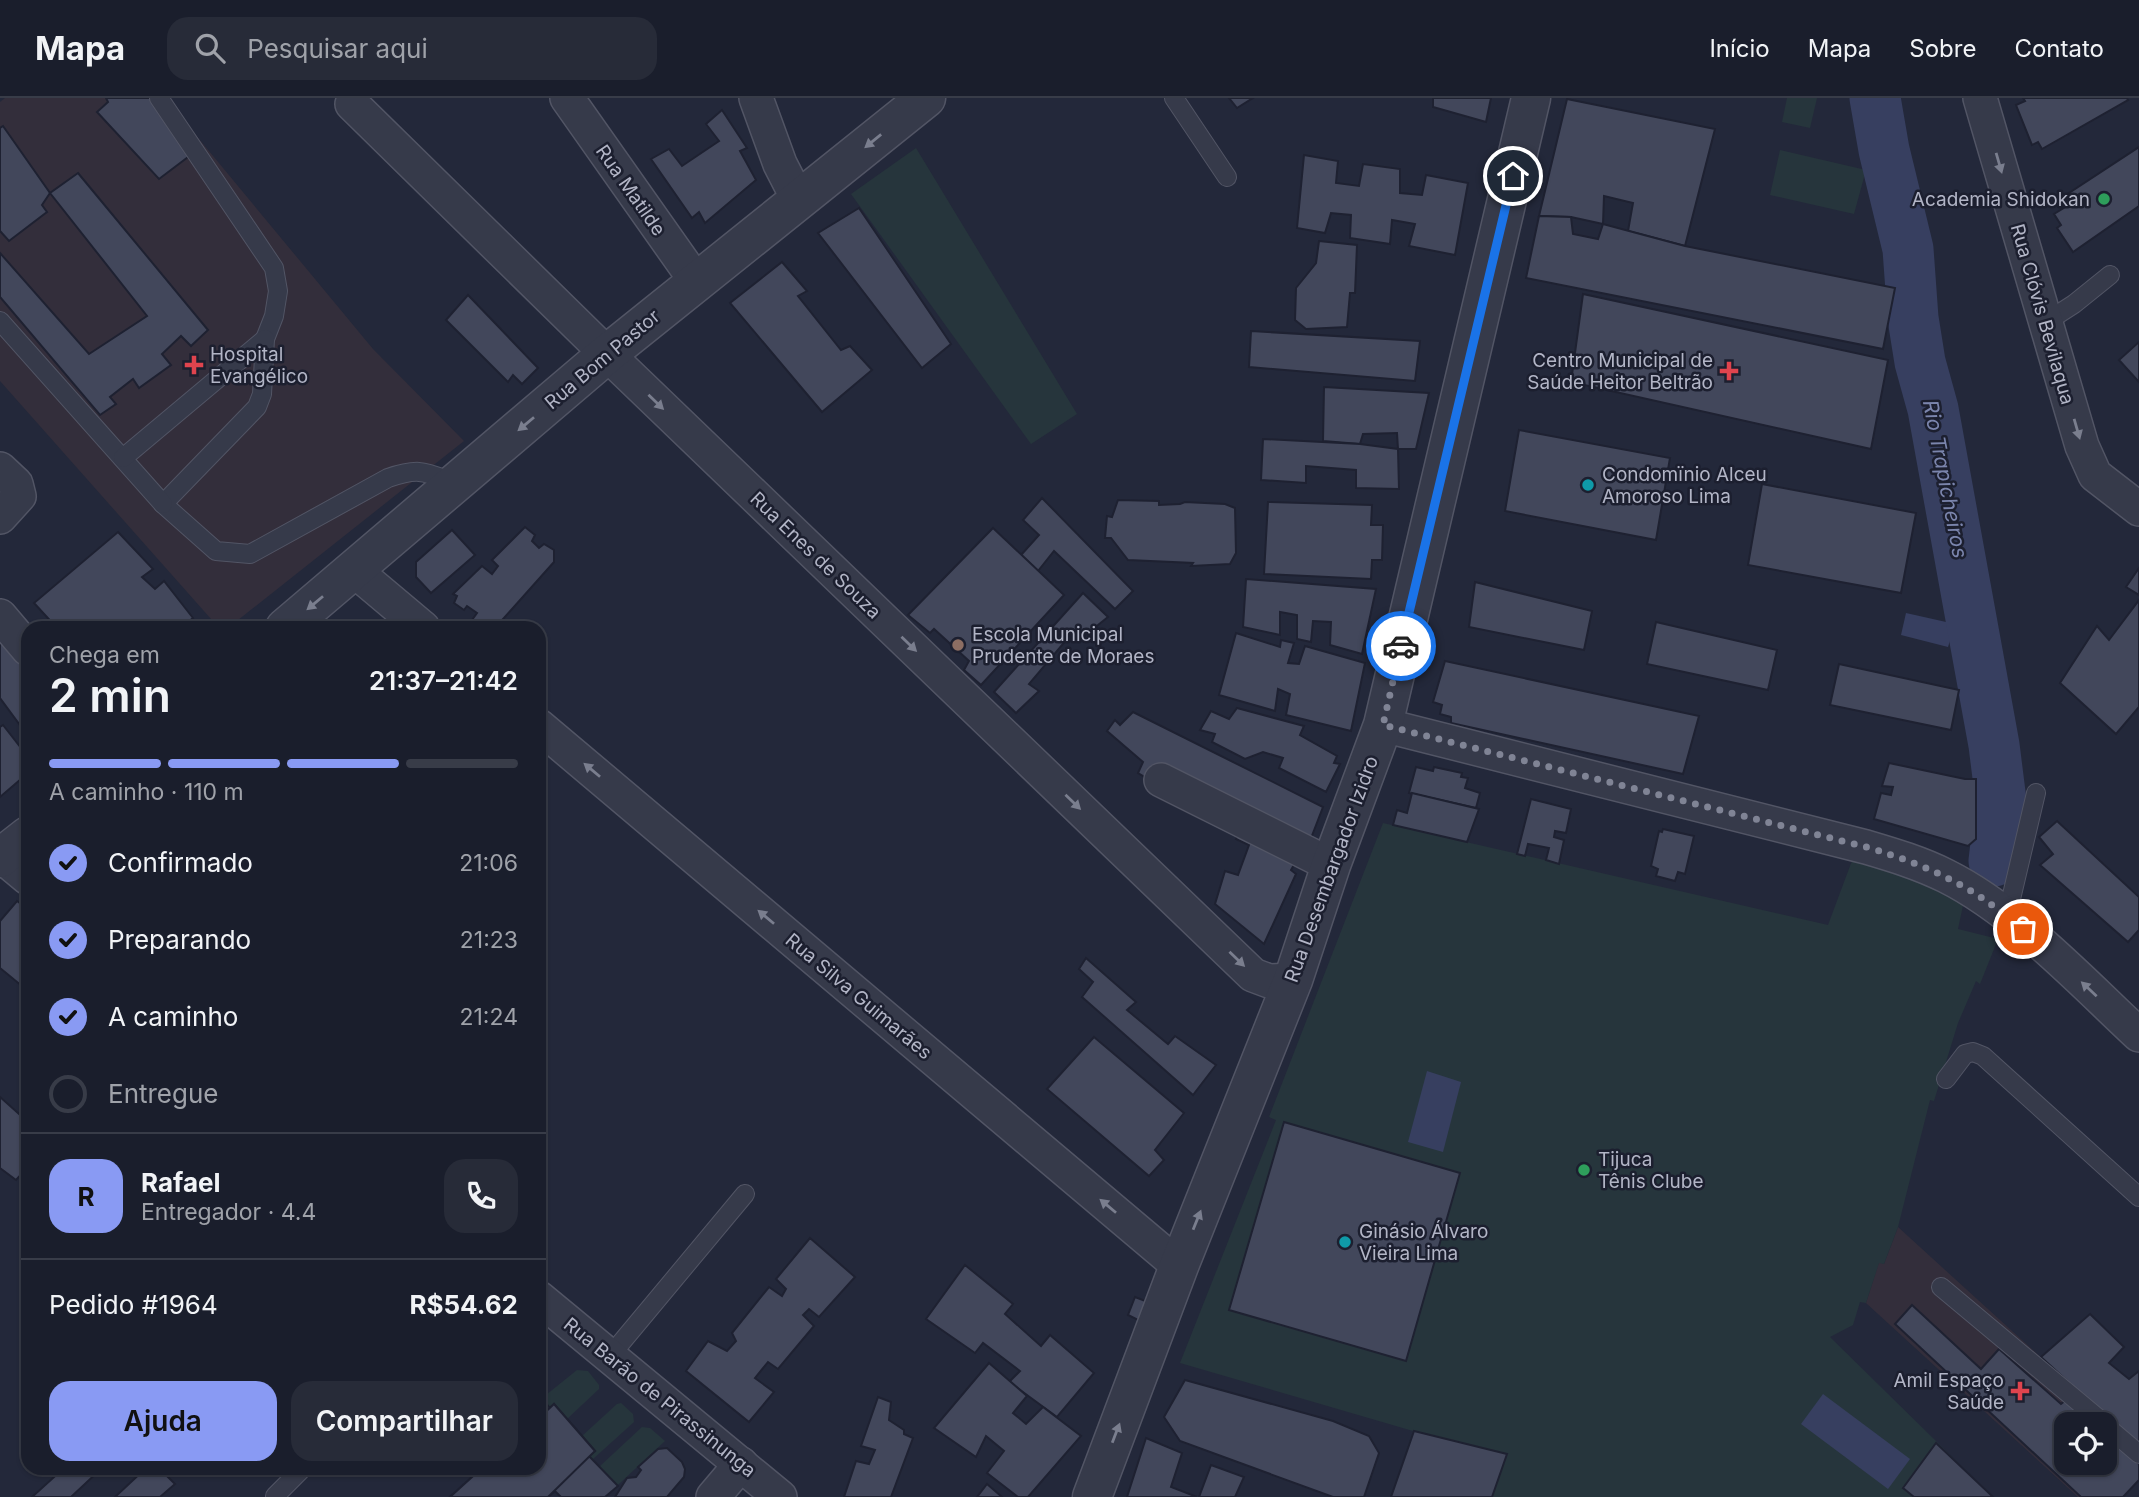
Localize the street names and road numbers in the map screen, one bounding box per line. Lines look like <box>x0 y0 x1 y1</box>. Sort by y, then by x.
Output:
street label: Rua Matilde <box>591 141 670 240</box>
street label: Rua Clóvis Bevilaqua <box>2006 221 2079 407</box>
street label: Rua Bom Pastor <box>540 305 664 414</box>
street label: Rua Enes de Souza <box>746 487 886 624</box>
street label: Rua Desembargador Izidro <box>1280 753 1383 986</box>
street label: Rua Silva Guimarães <box>781 928 936 1064</box>
street label: Rua Barão de Pirassinunga <box>559 1313 760 1482</box>

